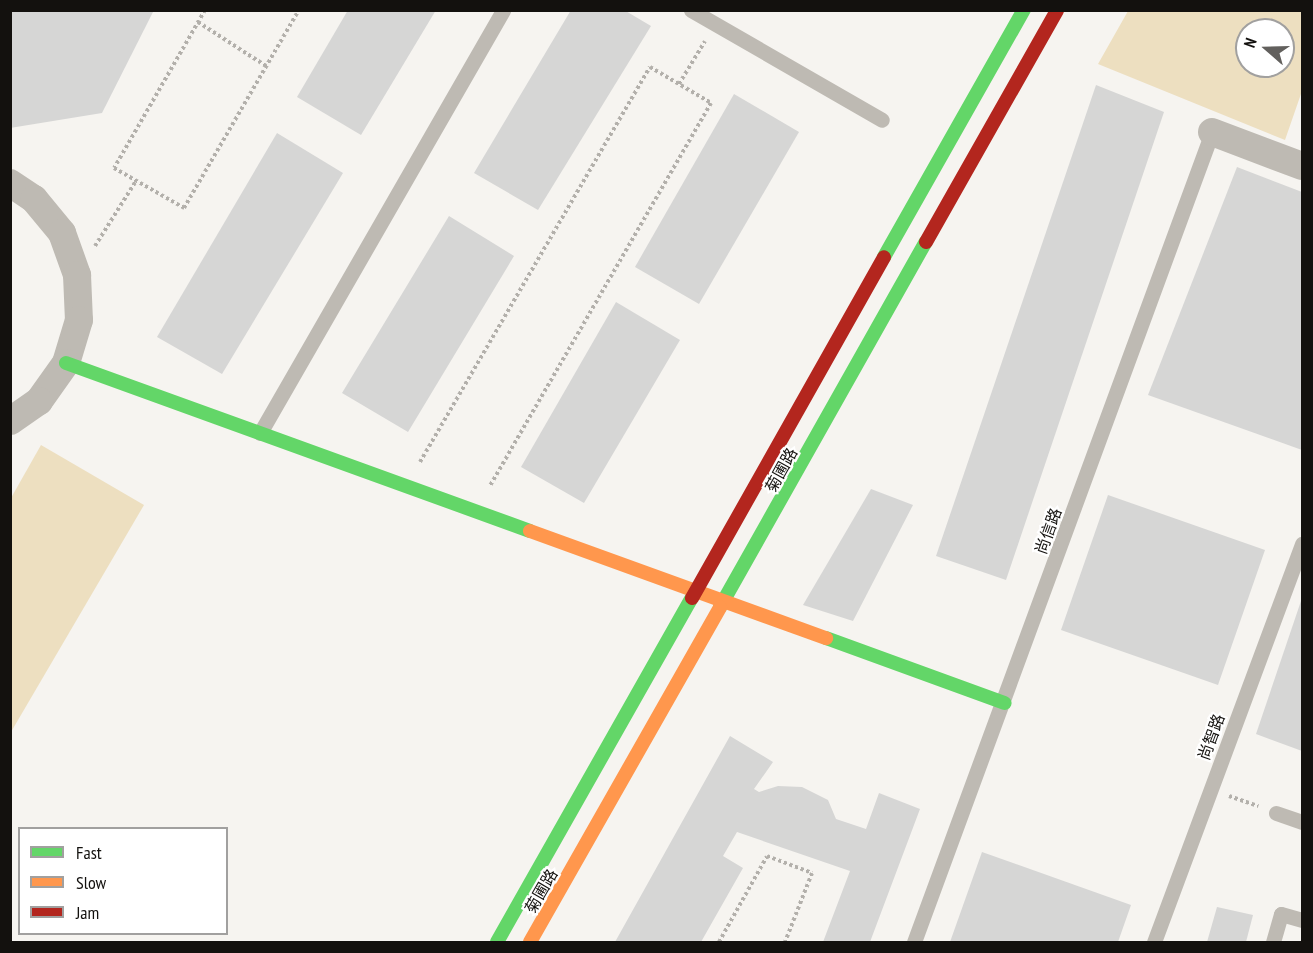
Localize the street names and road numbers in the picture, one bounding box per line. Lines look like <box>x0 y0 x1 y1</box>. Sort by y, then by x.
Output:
street label: 菊圃路 <box>761 444 801 496</box>
street label: 尚信路 <box>1031 505 1065 557</box>
street label: 尚智路 <box>1194 711 1228 763</box>
street label: 菊圃路 <box>521 865 561 917</box>

